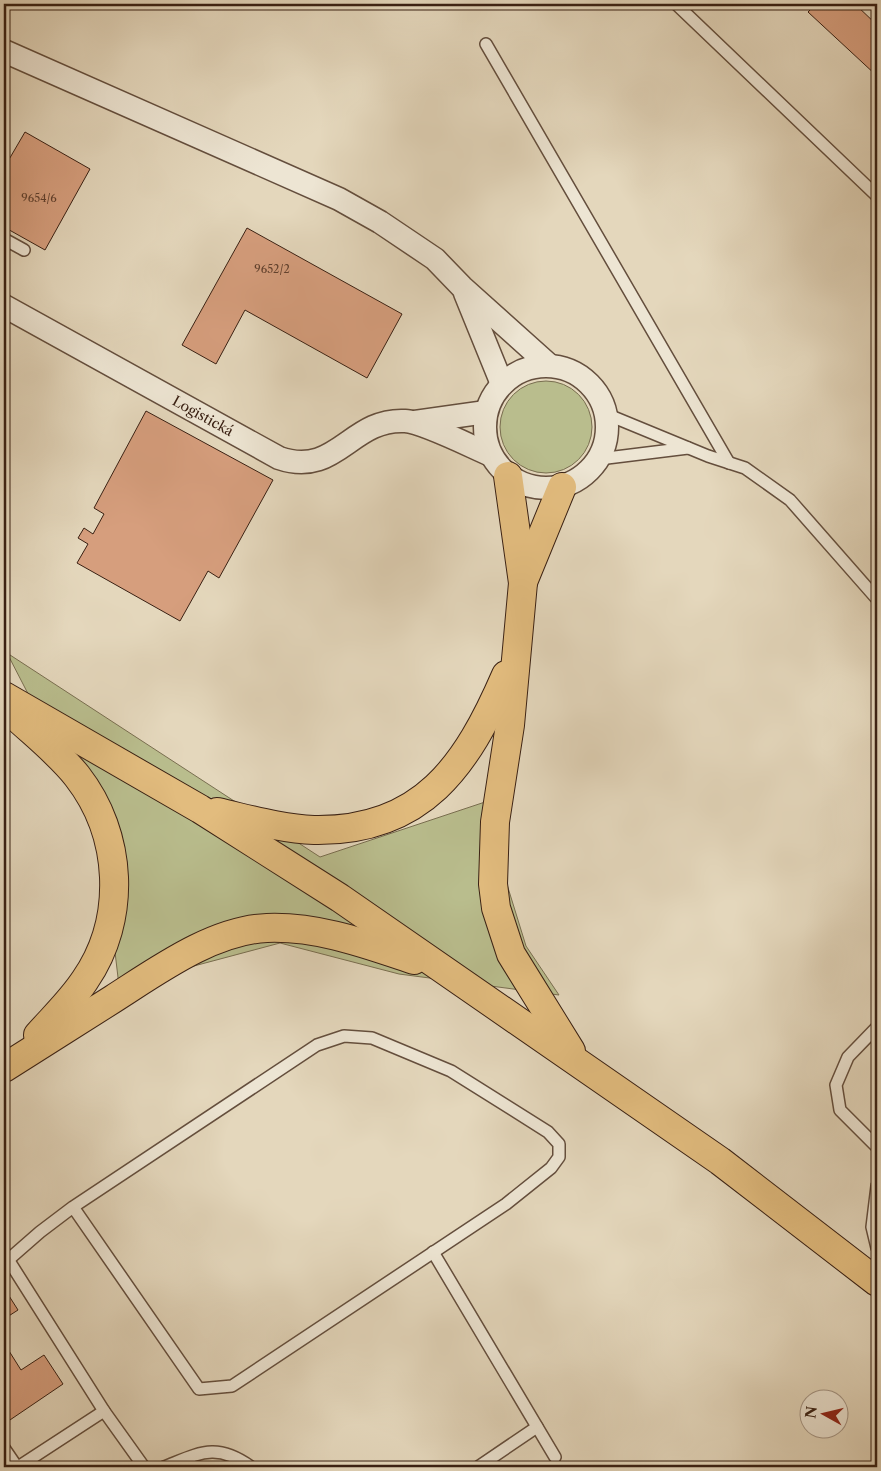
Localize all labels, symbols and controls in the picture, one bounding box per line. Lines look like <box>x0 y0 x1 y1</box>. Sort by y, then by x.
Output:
house number: 9654/6 <box>21 191 57 205</box>
house number: 9652/2 <box>254 262 290 276</box>
street label: Logistická <box>169 392 237 440</box>
north arrow <box>798 1388 848 1438</box>
text: N <box>801 1405 821 1419</box>

